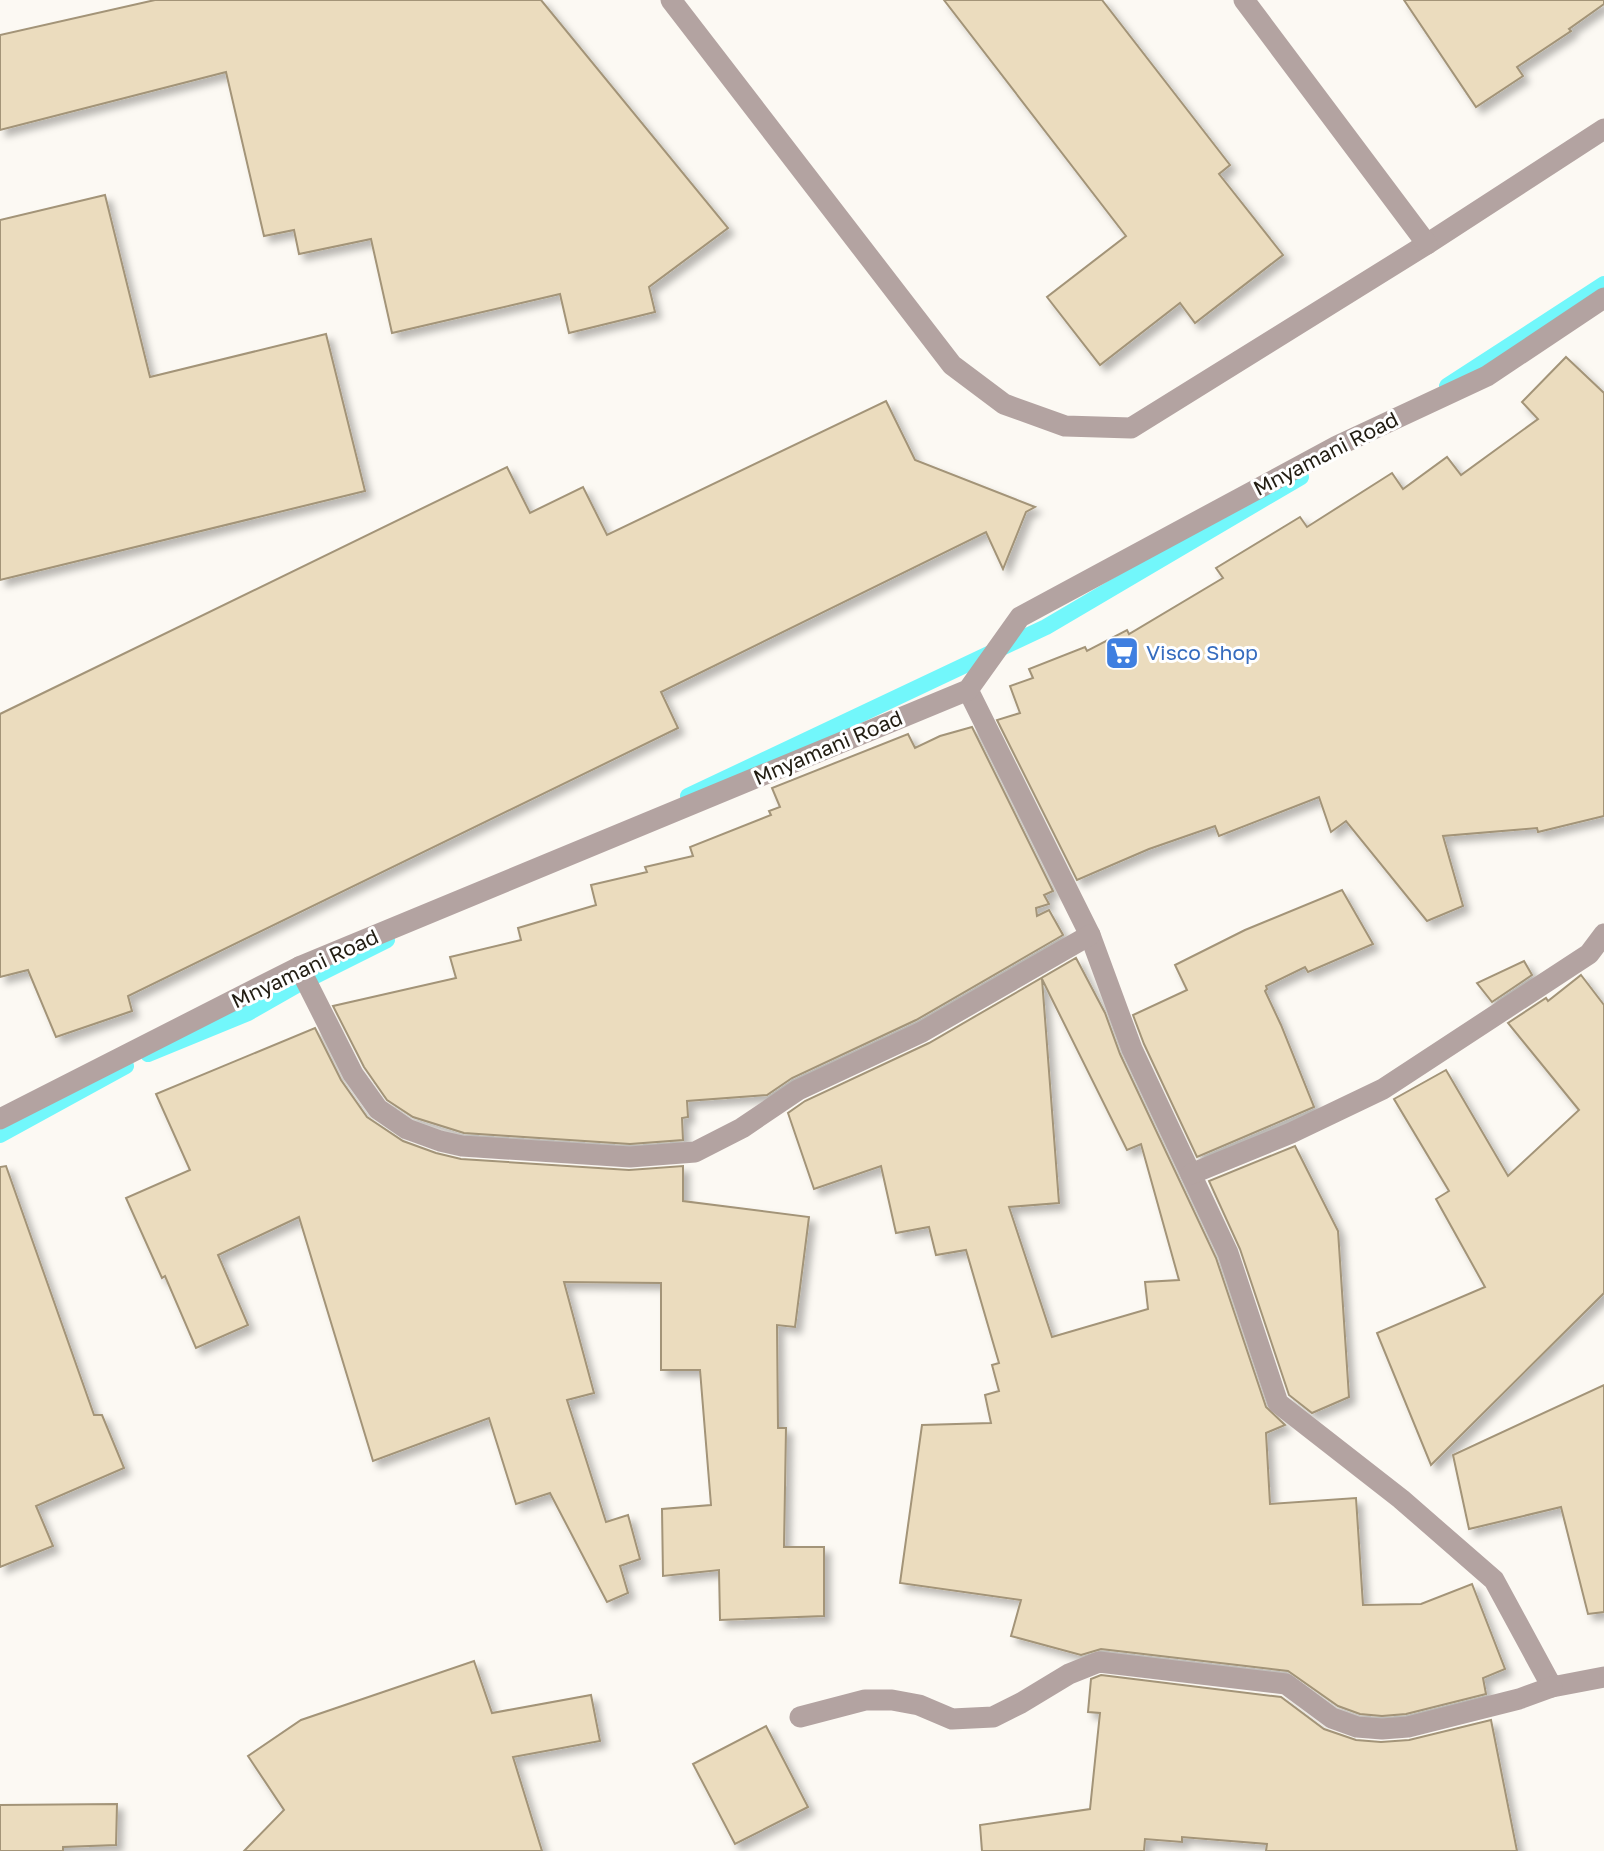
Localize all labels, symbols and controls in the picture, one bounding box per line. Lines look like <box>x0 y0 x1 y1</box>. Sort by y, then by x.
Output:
street label: Mnyamani Road <box>1249 405 1402 501</box>
supermarket icon: Visco Shop <box>1103 634 1141 672</box>
place label: Visco Shop <box>1146 639 1258 665</box>
street label: Mnyamani Road <box>749 704 906 790</box>
street label: Mnyamani Road <box>227 923 382 1014</box>

